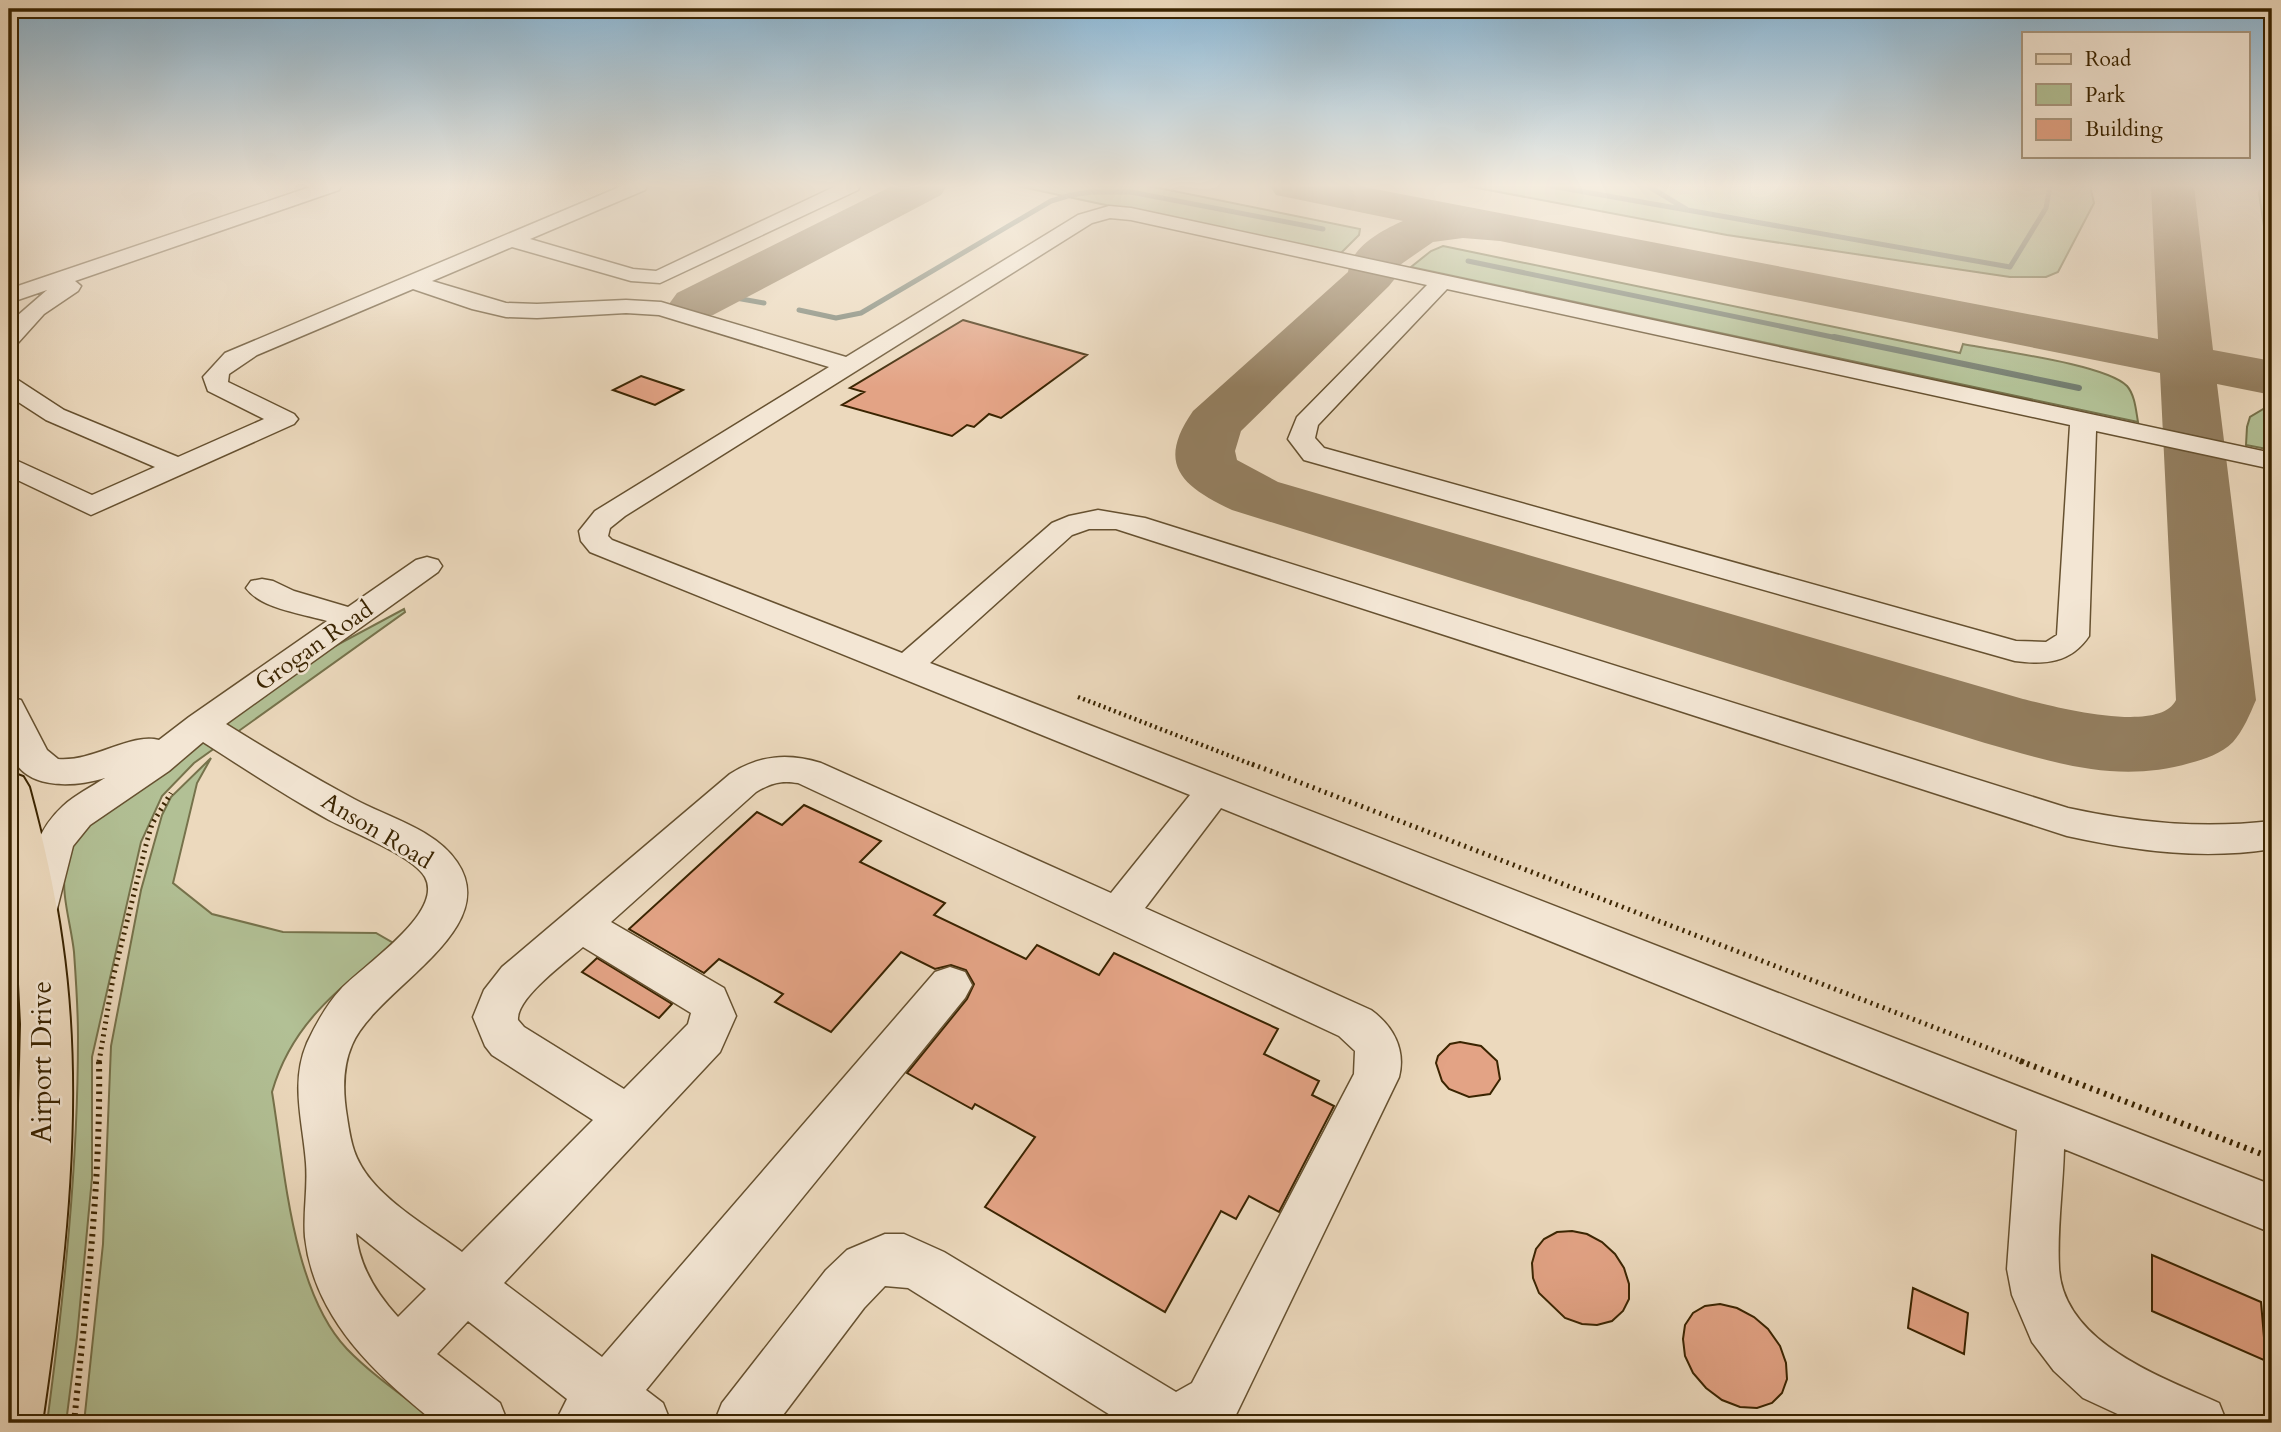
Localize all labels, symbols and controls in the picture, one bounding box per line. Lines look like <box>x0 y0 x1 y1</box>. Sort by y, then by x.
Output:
legend <box>2022 32 2250 158</box>
text: Road <box>2085 45 2131 74</box>
text: Park <box>2085 81 2126 110</box>
text: Building <box>2085 115 2163 144</box>
street label: Grogan Road <box>248 593 380 699</box>
street label: Anson Road <box>315 785 439 877</box>
street label: Airport Drive <box>23 981 61 1143</box>

